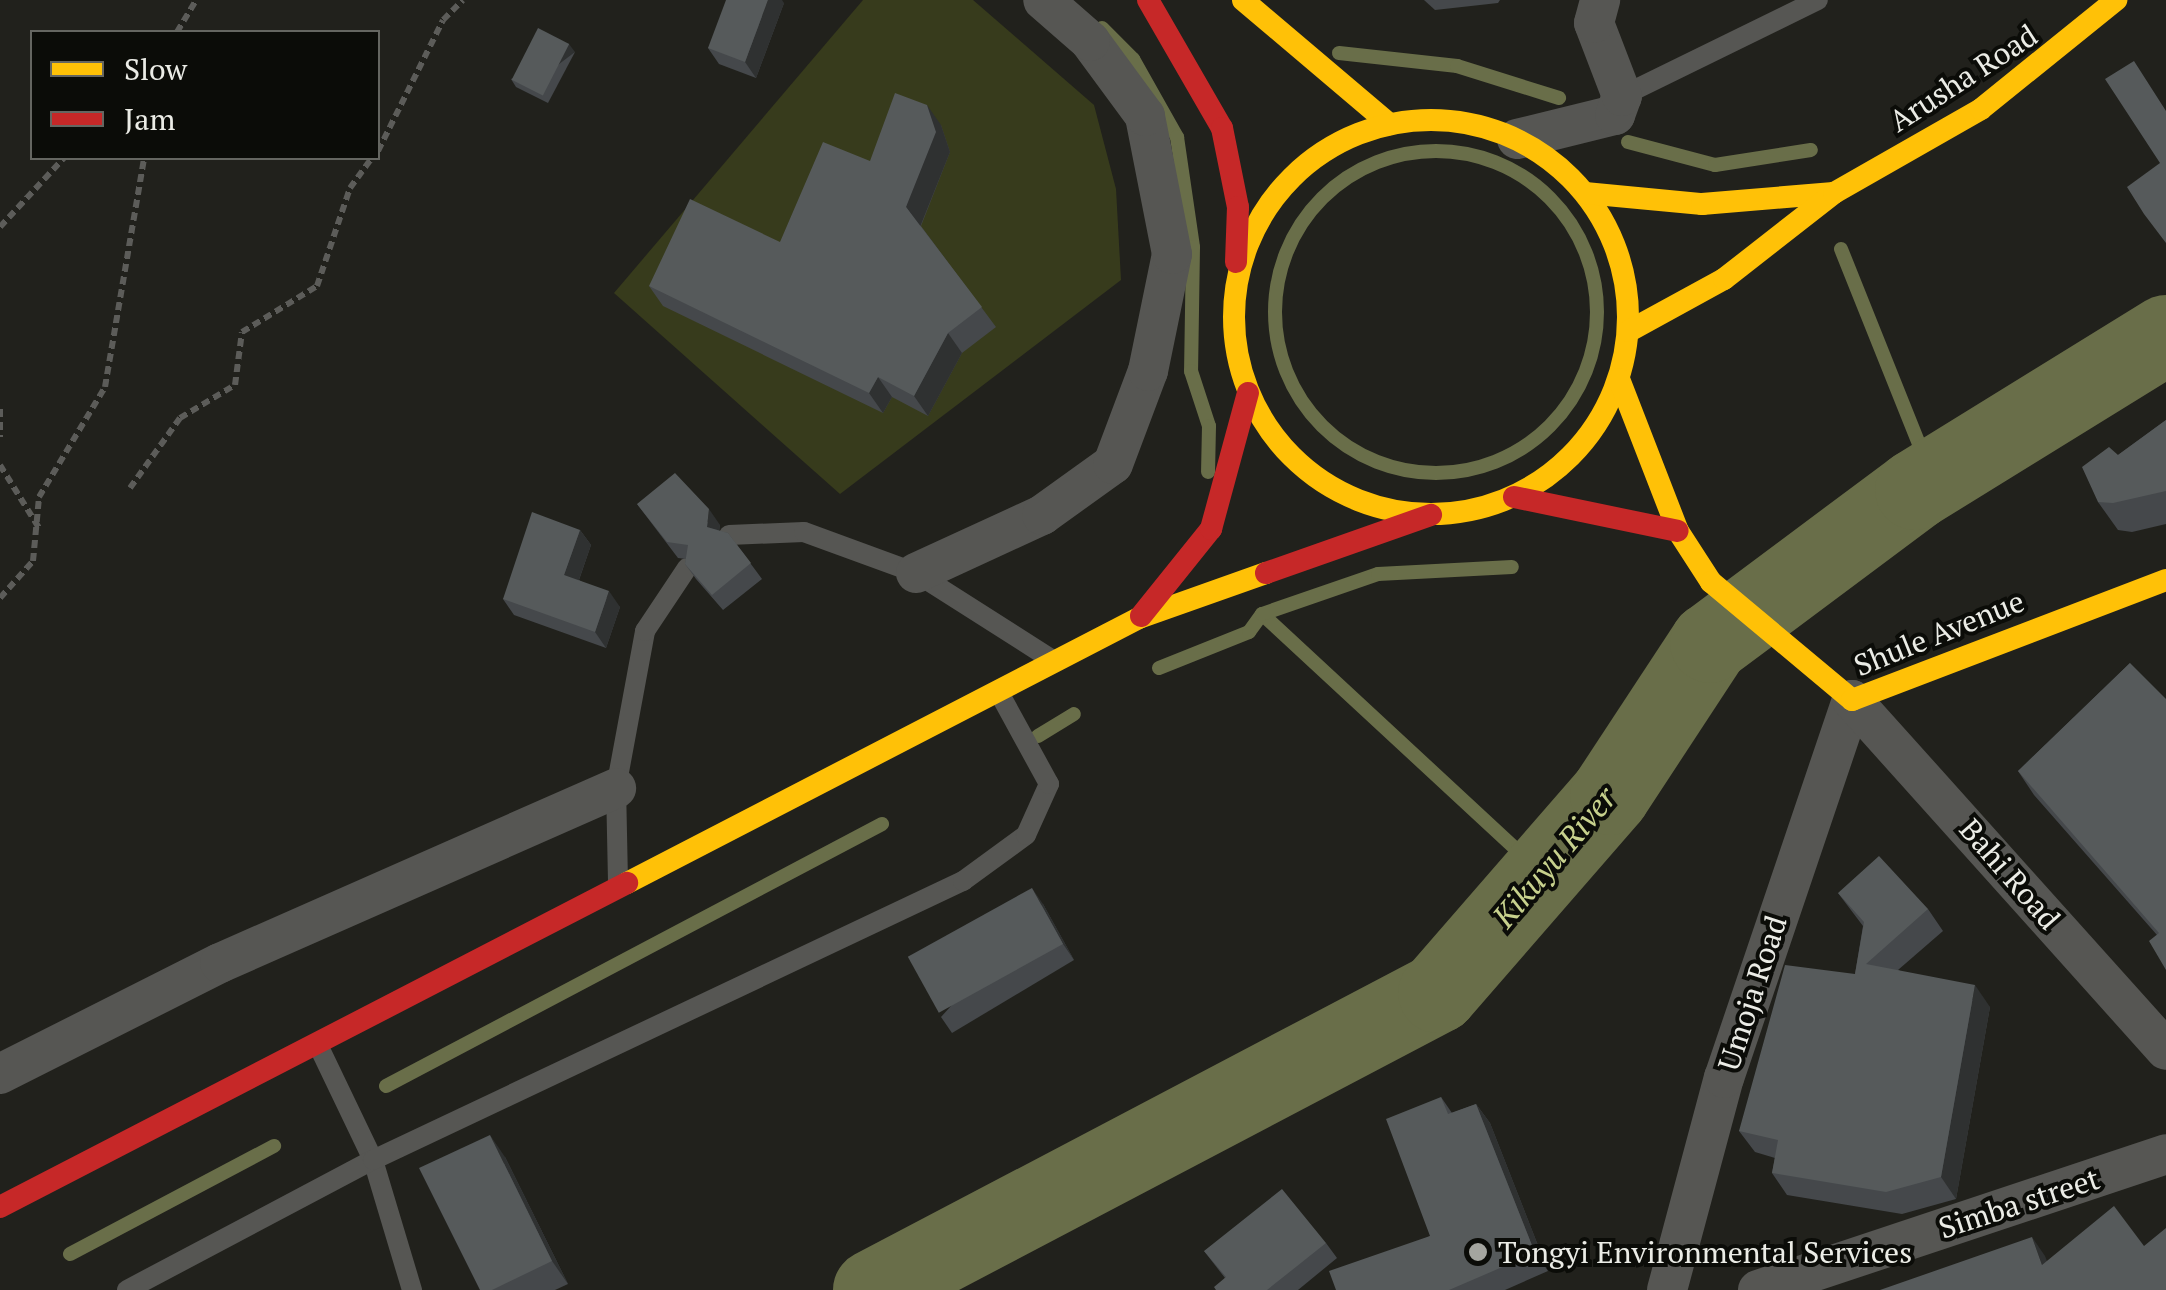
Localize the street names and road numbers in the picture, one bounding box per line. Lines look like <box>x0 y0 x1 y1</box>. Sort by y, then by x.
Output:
street label: Arusha Road <box>1882 17 2044 139</box>
street label: Shule Avenue <box>1849 582 2029 684</box>
street label: Bahi Road <box>1952 811 2068 937</box>
street label: Umoja Road <box>1710 911 1794 1075</box>
street label: Simba street <box>1934 1160 2104 1246</box>

